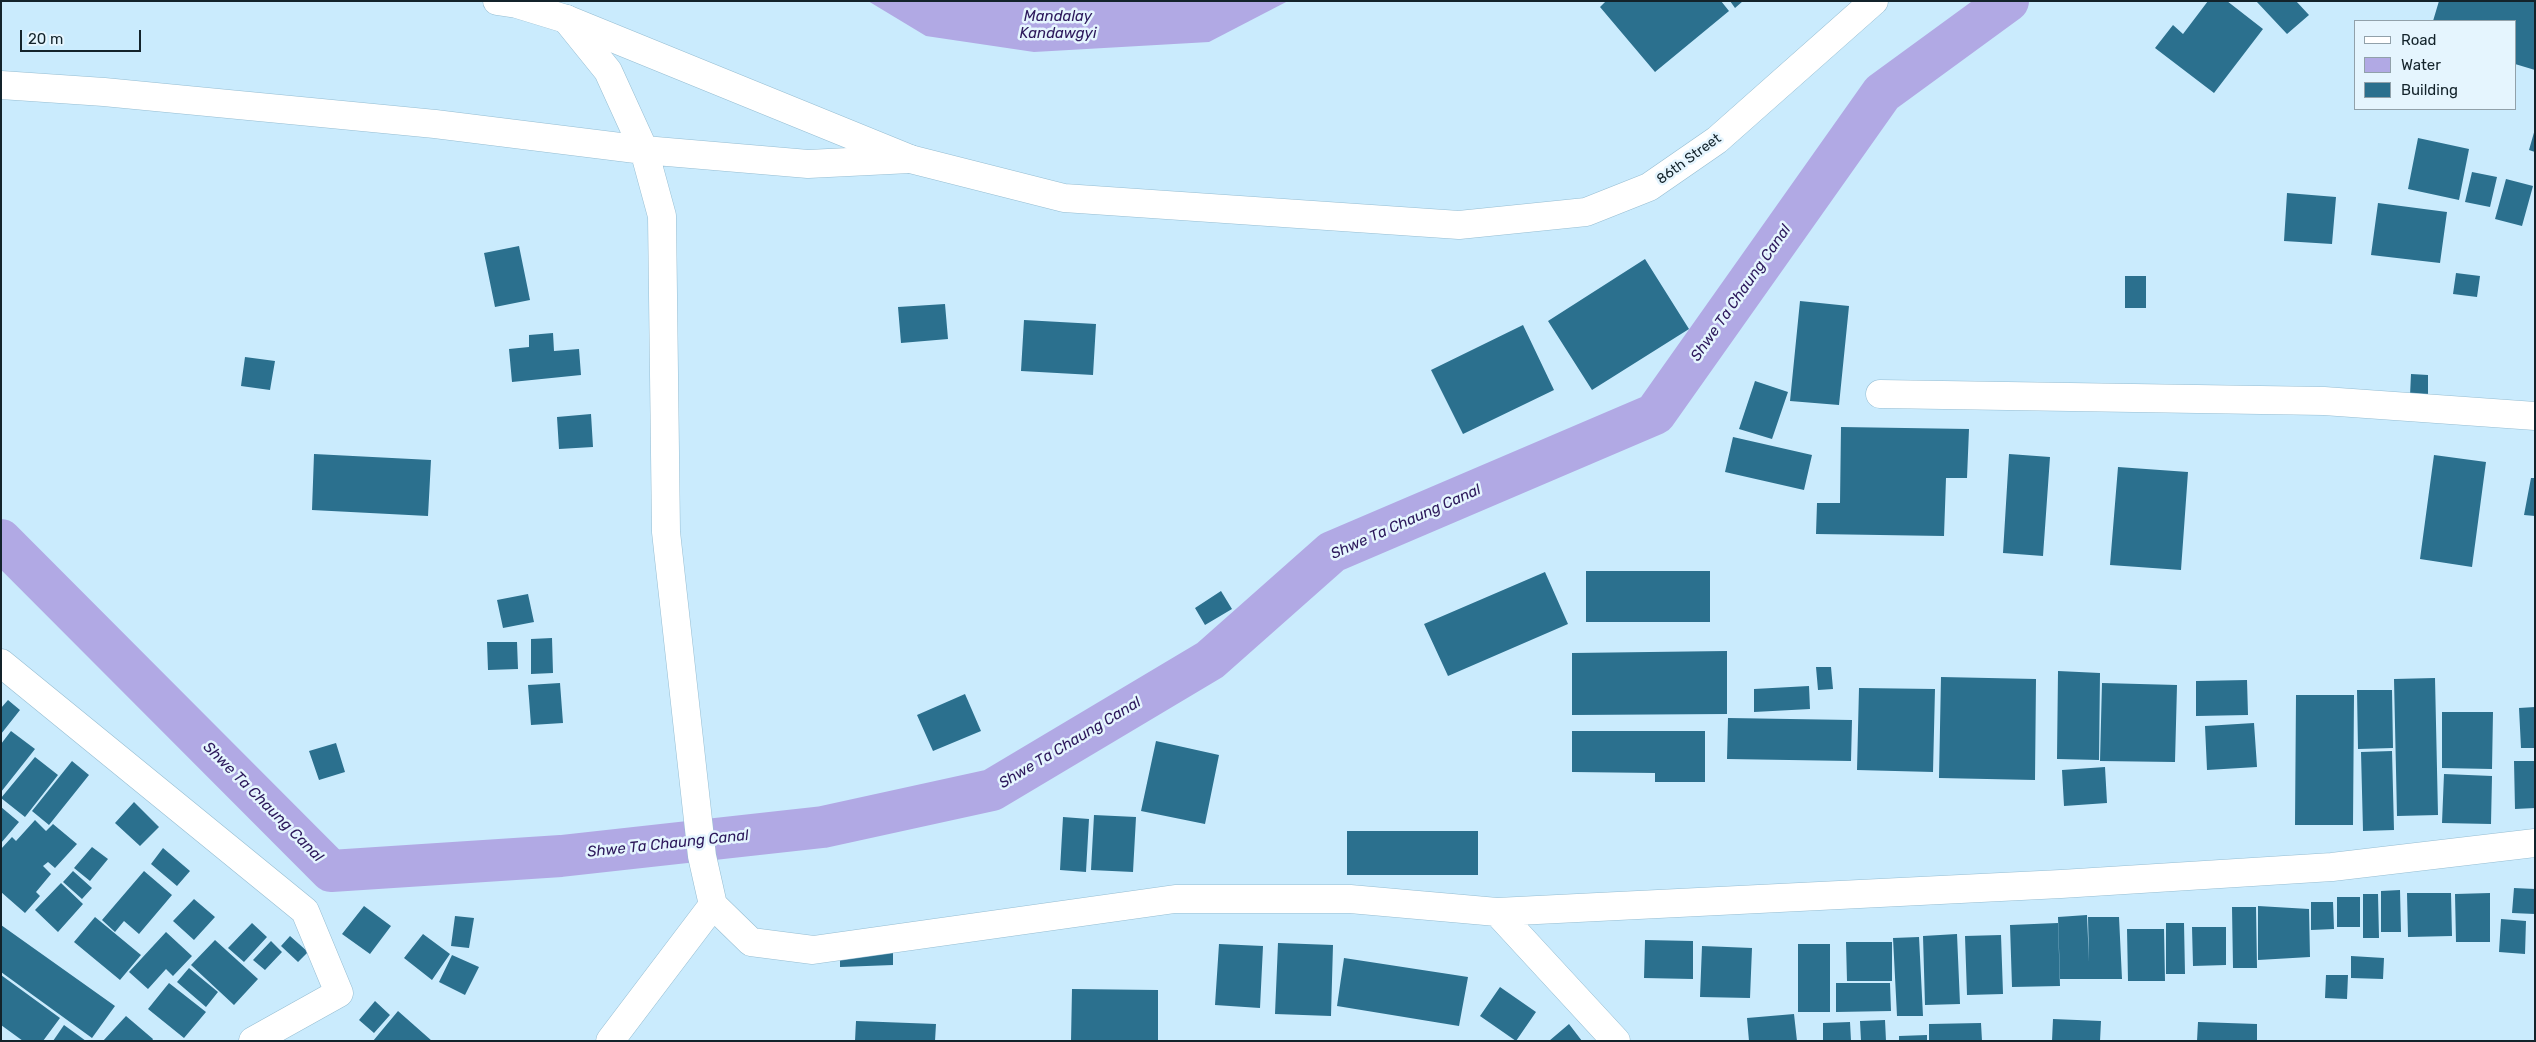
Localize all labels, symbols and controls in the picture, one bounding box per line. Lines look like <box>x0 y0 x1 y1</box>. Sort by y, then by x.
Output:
water label: Mandalay Kandawgyi <box>1019 8 1097 43</box>
scale bar <box>22 20 144 52</box>
legend <box>2354 20 2516 110</box>
text: 20 m <box>28 30 63 48</box>
text: Road <box>2401 31 2437 49</box>
text: Water <box>2401 56 2441 74</box>
text: Building <box>2401 81 2458 99</box>
street label: 86th Street <box>1654 130 1724 188</box>
water label: Shwe Ta Chaung Canal <box>1687 221 1795 365</box>
water label: Shwe Ta Chaung Canal <box>1328 481 1484 563</box>
water label: Shwe Ta Chaung Canal <box>996 693 1144 793</box>
water label: Shwe Ta Chaung Canal <box>199 738 327 866</box>
water label: Shwe Ta Chaung Canal <box>586 827 750 861</box>

